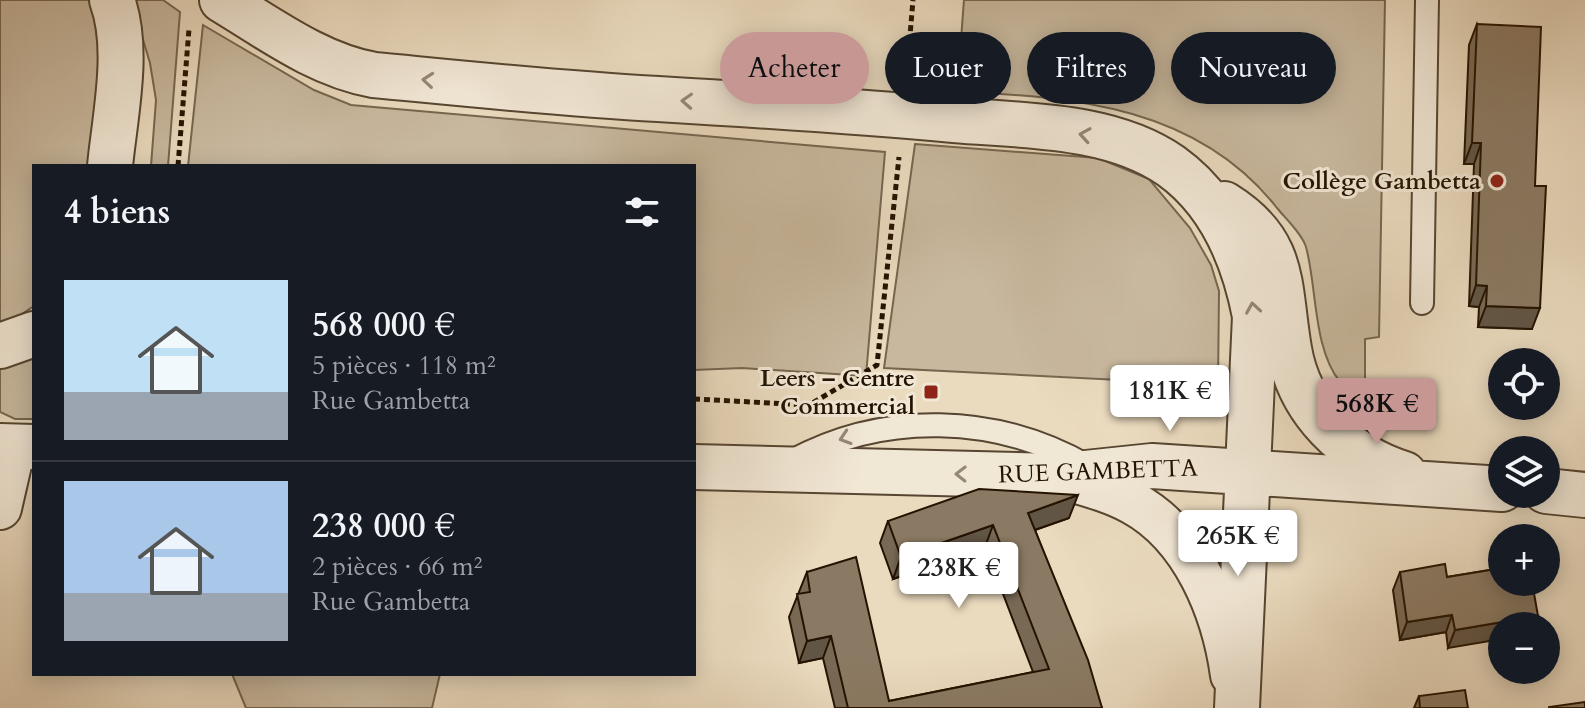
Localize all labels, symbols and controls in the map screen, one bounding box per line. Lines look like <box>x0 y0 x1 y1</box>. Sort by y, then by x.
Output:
chip: Acheter <box>720 32 869 104</box>
chip: Louer <box>885 32 1011 104</box>
chip: Filtres <box>1027 32 1155 104</box>
chip: Nouveau <box>1171 32 1336 104</box>
one-way arrow <box>421 72 434 89</box>
one-way arrow <box>680 93 693 110</box>
one-way arrow <box>1079 127 1092 144</box>
place label: Collège Gambetta <box>1282 165 1481 198</box>
marker: Collège Gambetta <box>1488 172 1506 190</box>
text: 4 biens <box>64 189 170 235</box>
icon: filters <box>620 190 664 234</box>
one-way arrow <box>1245 301 1262 315</box>
text: 568 000 € <box>312 302 455 348</box>
icon: home <box>128 312 224 408</box>
text: 5 pièces · 118 m² <box>312 348 496 383</box>
map controls <box>1488 348 1560 684</box>
button: locate <box>1488 348 1560 420</box>
place label: Leers – Centre Commercial <box>760 362 915 423</box>
pin: 181K € <box>1105 365 1235 433</box>
text: 181K € <box>1128 373 1212 408</box>
pin: 568K € <box>1312 378 1442 446</box>
text: Rue Gambetta <box>312 383 470 418</box>
marker: Leers – Centre Commercial <box>922 383 940 401</box>
text: 568K € <box>1335 386 1419 421</box>
one-way arrow <box>839 428 853 444</box>
button: layers <box>1488 436 1560 508</box>
street label: RUE GAMBETTA <box>998 451 1199 491</box>
one-way arrow <box>954 466 967 483</box>
text: 238 000 € <box>312 503 455 549</box>
pin: 265K € <box>1173 510 1303 578</box>
icon: home <box>128 513 224 609</box>
text: 265K € <box>1196 518 1280 553</box>
button: + <box>1488 524 1560 596</box>
pin: 238K € <box>894 542 1024 610</box>
text: 2 pièces · 66 m² <box>312 549 483 584</box>
text: 238K € <box>917 550 1001 585</box>
text: Rue Gambetta <box>312 584 470 619</box>
button: − <box>1488 612 1560 684</box>

